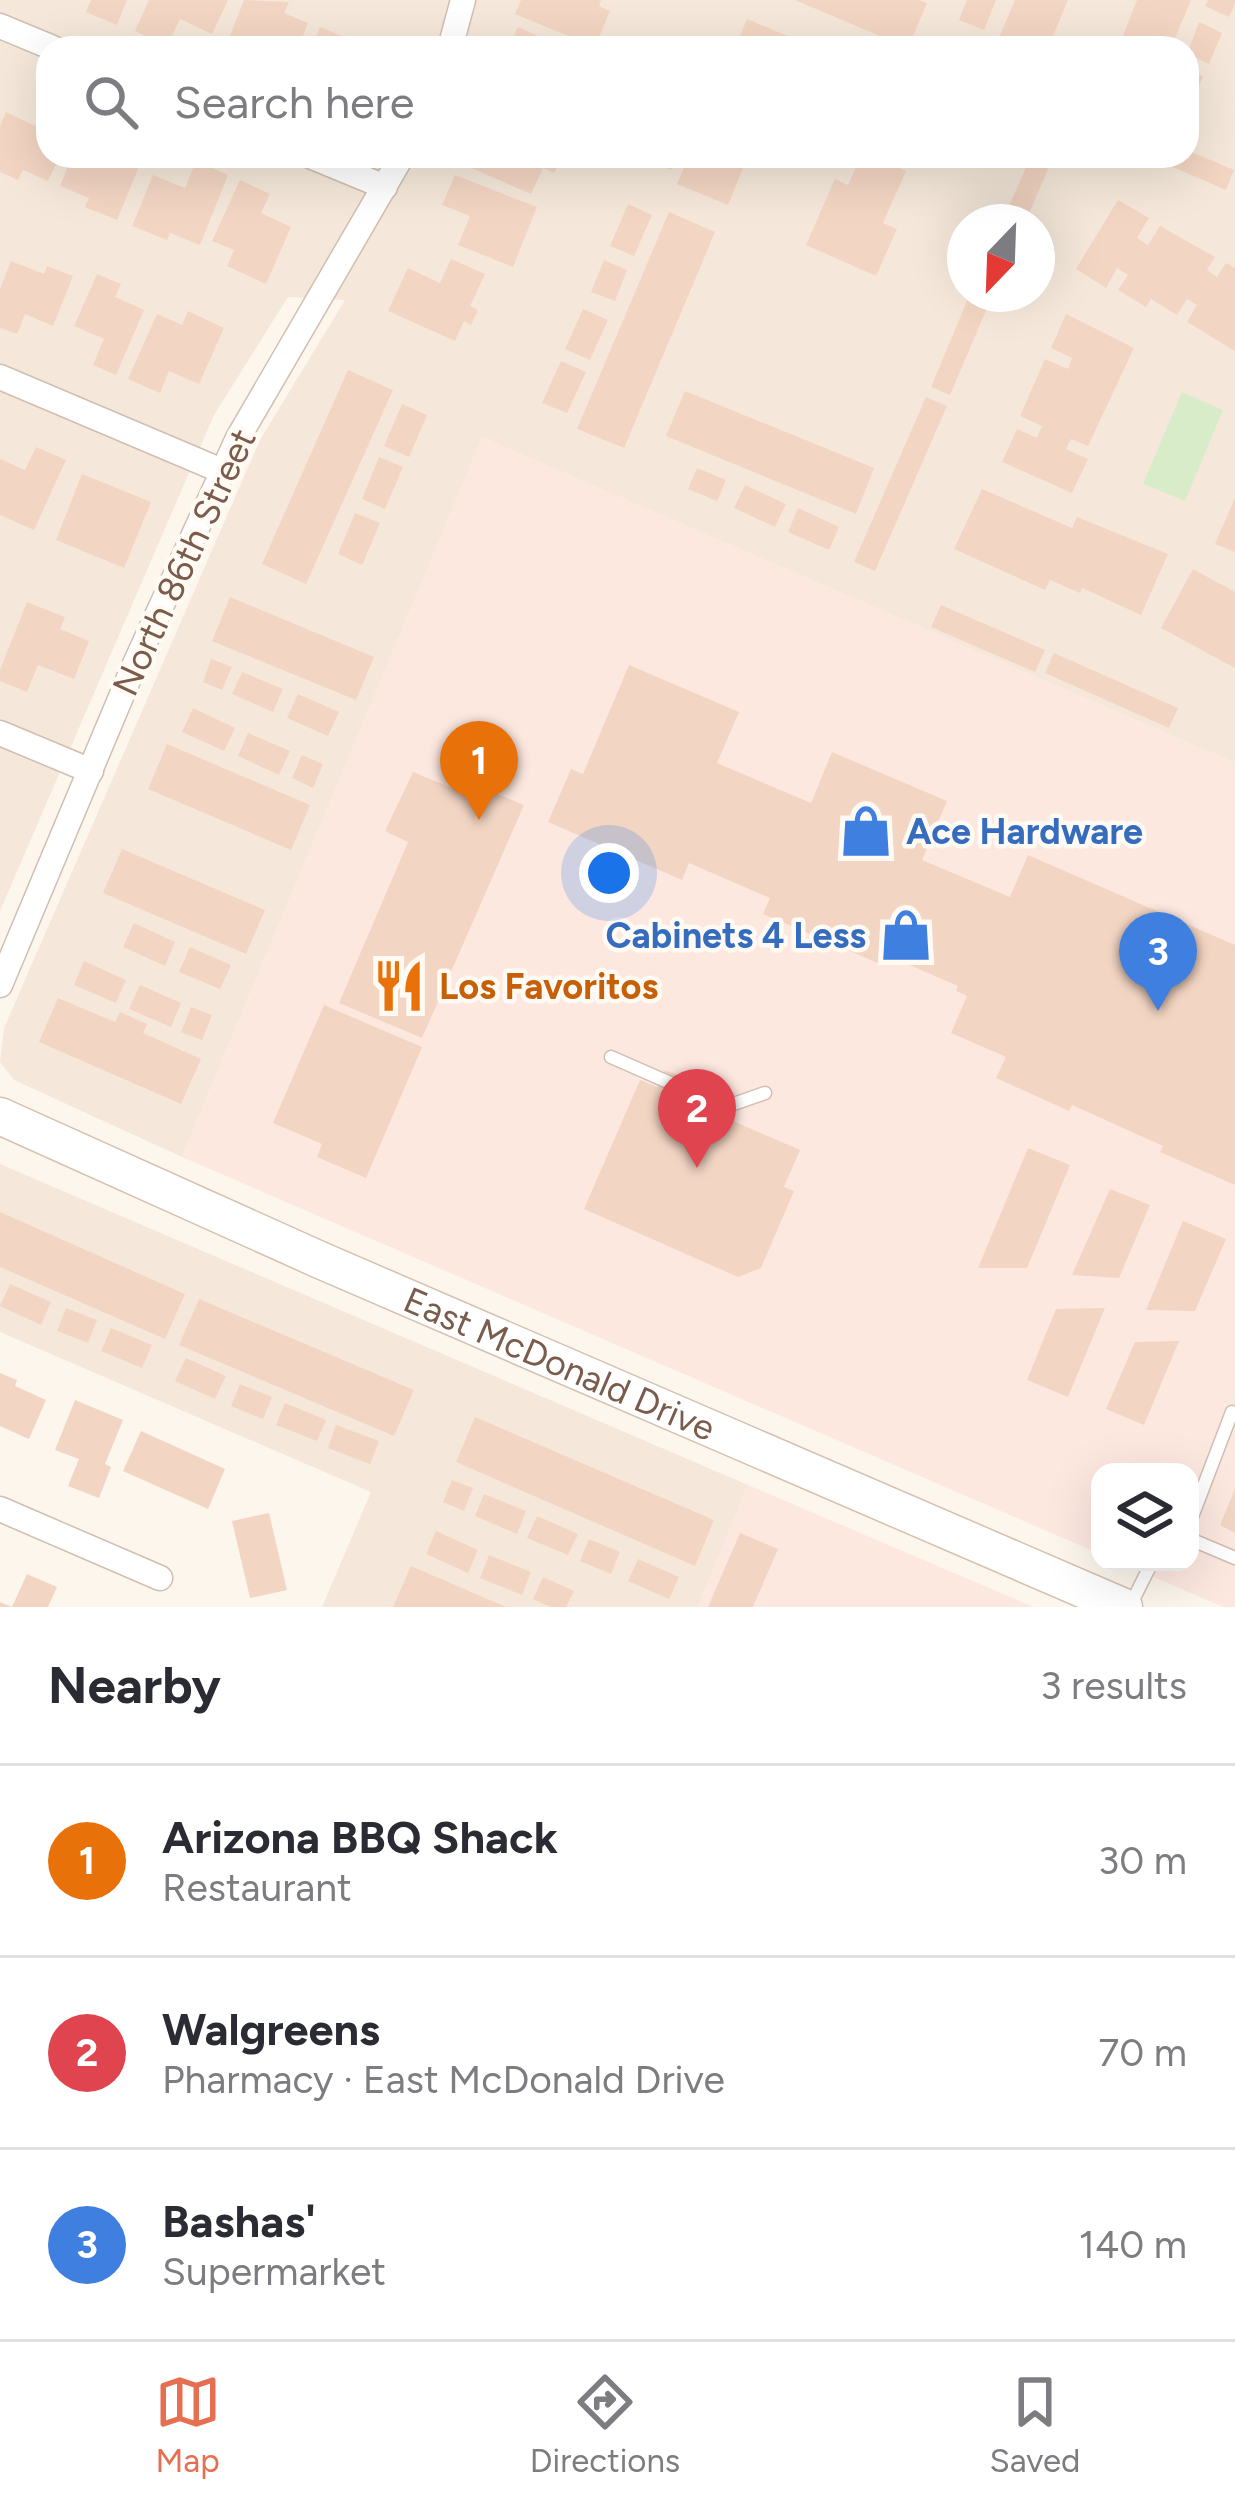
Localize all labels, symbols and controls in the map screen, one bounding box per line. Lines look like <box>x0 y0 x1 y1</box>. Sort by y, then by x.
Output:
search box <box>36 36 1199 168</box>
icon: search <box>78 69 144 135</box>
text: Search here <box>174 75 414 129</box>
north arrow <box>947 204 1055 312</box>
street label: North 86th Street <box>103 422 265 702</box>
pin: 1 <box>440 721 518 820</box>
shop icon: Ace Hardware <box>837 802 895 860</box>
place label: Ace Hardware <box>906 810 1143 853</box>
your location <box>579 843 639 903</box>
shop icon: Cabinets 4 Less <box>877 906 935 964</box>
pin: 3 <box>1119 912 1197 1011</box>
place label: Cabinets 4 Less <box>605 914 866 957</box>
restaurant icon: Los Favoritos <box>370 957 428 1015</box>
place label: Los Favoritos <box>439 965 658 1008</box>
pin: 2 <box>658 1069 736 1168</box>
street label: East McDonald Drive <box>398 1277 722 1449</box>
map controls <box>1091 1463 1199 1571</box>
button: layers <box>1091 1463 1199 1571</box>
text: Nearby <box>48 1655 221 1716</box>
text: 3 results <box>1040 1662 1187 1709</box>
text: Arizona BBQ Shack <box>162 1810 558 1864</box>
text: 1 <box>79 1837 95 1884</box>
text: 30 m <box>1098 1837 1187 1884</box>
text: Restaurant <box>162 1864 352 1911</box>
text: Walgreens <box>162 2002 380 2056</box>
text: 2 <box>76 2029 98 2076</box>
text: 70 m <box>1098 2029 1187 2076</box>
text: Pharmacy · East McDonald Drive <box>162 2056 725 2103</box>
text: Bashas' <box>162 2194 316 2248</box>
text: 3 <box>76 2221 98 2268</box>
text: 140 m <box>1079 2221 1187 2268</box>
text: Supermarket <box>162 2248 386 2295</box>
tab: Map <box>155 2369 221 2480</box>
tab: Directions <box>530 2369 680 2480</box>
tab: Saved <box>989 2369 1080 2480</box>

